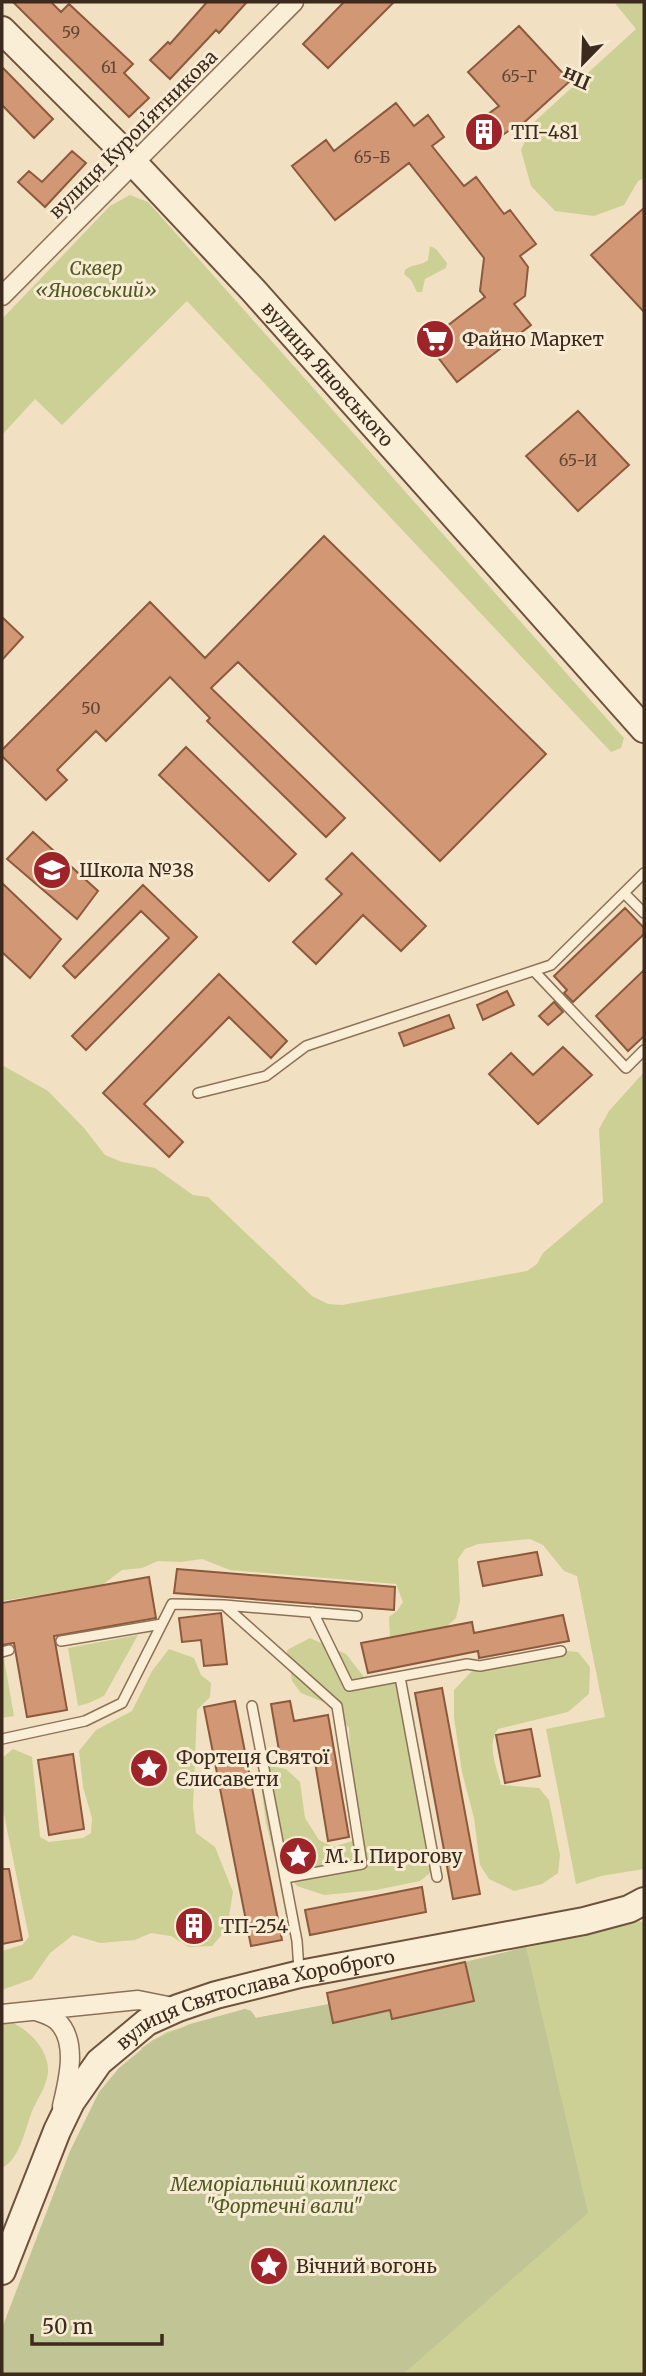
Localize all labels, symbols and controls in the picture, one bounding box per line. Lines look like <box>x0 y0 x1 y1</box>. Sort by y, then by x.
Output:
house number: 59 <box>62 22 80 42</box>
north arrow <box>548 28 618 98</box>
street label: вулиця Куропʼятникова <box>44 45 222 223</box>
house number: 61 <box>101 57 117 77</box>
text: Пн <box>559 62 594 95</box>
house number: 65-Г <box>501 66 537 86</box>
building icon: ТП-481 <box>463 111 505 153</box>
place label: ТП-481 <box>511 120 579 144</box>
house number: 65-Б <box>354 147 390 167</box>
park label: Сквер «Яновський» <box>35 256 157 302</box>
street label: вулиця Яновського <box>257 296 399 452</box>
supermarket icon: Файно Маркет <box>414 318 456 360</box>
place label: Файно Маркет <box>462 327 604 351</box>
house number: 65-И <box>559 450 597 470</box>
house number: 50 <box>81 698 101 718</box>
school or university icon: Школа №38 <box>31 849 73 891</box>
place label: Школа №38 <box>79 858 194 882</box>
place label: Фортеця Святої Єлисавети <box>176 1745 330 1791</box>
place icon: Фортеця Святої Єлисавети <box>128 1747 170 1789</box>
place icon: М. І. Пирогову <box>277 1835 319 1877</box>
place label: М. І. Пирогову <box>325 1844 463 1868</box>
building icon: ТП-254 <box>173 1905 215 1947</box>
place label: ТП-254 <box>221 1914 289 1938</box>
street label: вулиця Святослава Хороброго <box>111 1945 397 2055</box>
park label: Меморіальний комплекс "Фортечні вали" <box>169 2172 398 2218</box>
place icon: Вічний вогонь <box>248 2245 290 2287</box>
place label: Вічний вогонь <box>296 2254 437 2278</box>
scale bar <box>32 2302 161 2346</box>
text: 50 m <box>42 2313 93 2340</box>

